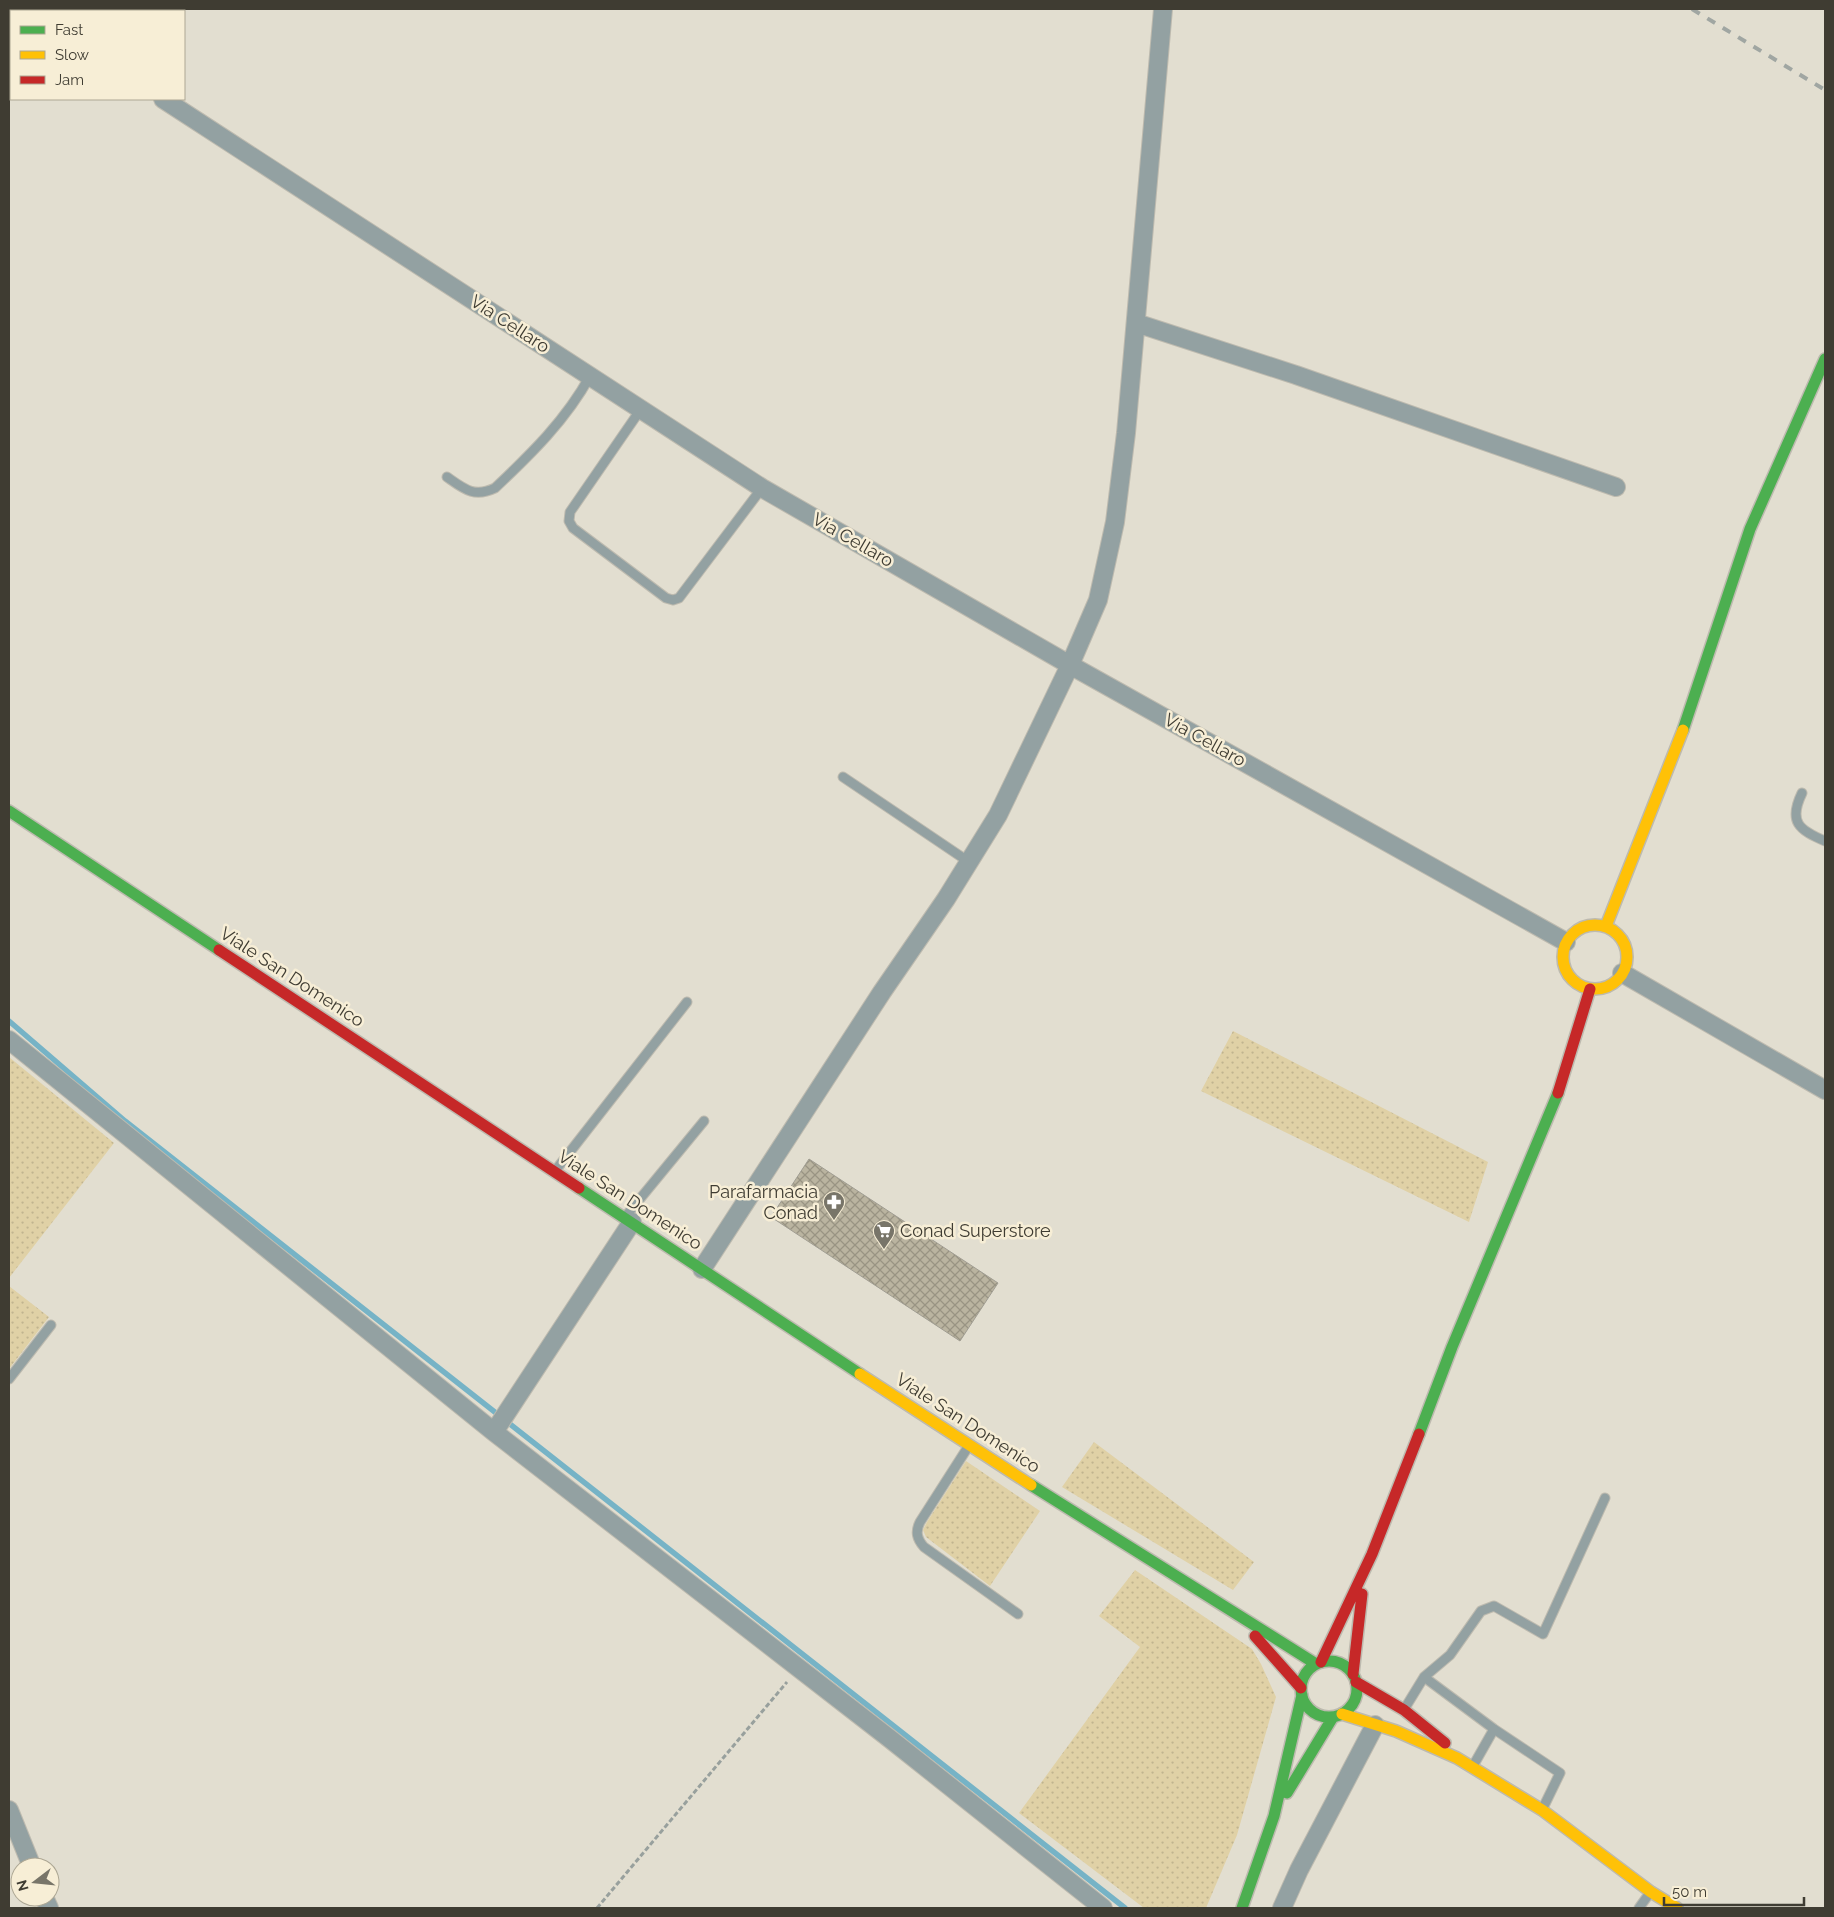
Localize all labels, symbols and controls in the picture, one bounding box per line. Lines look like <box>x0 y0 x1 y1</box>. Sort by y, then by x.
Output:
legend <box>10 10 185 100</box>
text: Fast <box>55 21 83 39</box>
text: Slow <box>55 46 89 64</box>
text: Jam <box>55 71 84 89</box>
street label: Via Cellaro <box>467 290 554 357</box>
street label: Via Cellaro <box>809 508 898 571</box>
street label: Via Cellaro <box>1161 709 1250 771</box>
street label: Viale San Domenico <box>216 922 368 1031</box>
street label: Viale San Domenico <box>554 1145 706 1254</box>
place label: Parafarmacia Conad <box>709 1181 818 1223</box>
pharmacy icon: Parafarmacia Conad <box>822 1190 846 1221</box>
supermarket icon: Conad Superstore <box>872 1219 896 1250</box>
place label: Conad Superstore <box>900 1220 1051 1241</box>
street label: Viale San Domenico <box>892 1368 1044 1477</box>
north arrow <box>10 1857 60 1907</box>
scale bar <box>1664 1874 1804 1906</box>
text: N <box>13 1878 32 1893</box>
text: 50 m <box>1672 1883 1707 1901</box>

